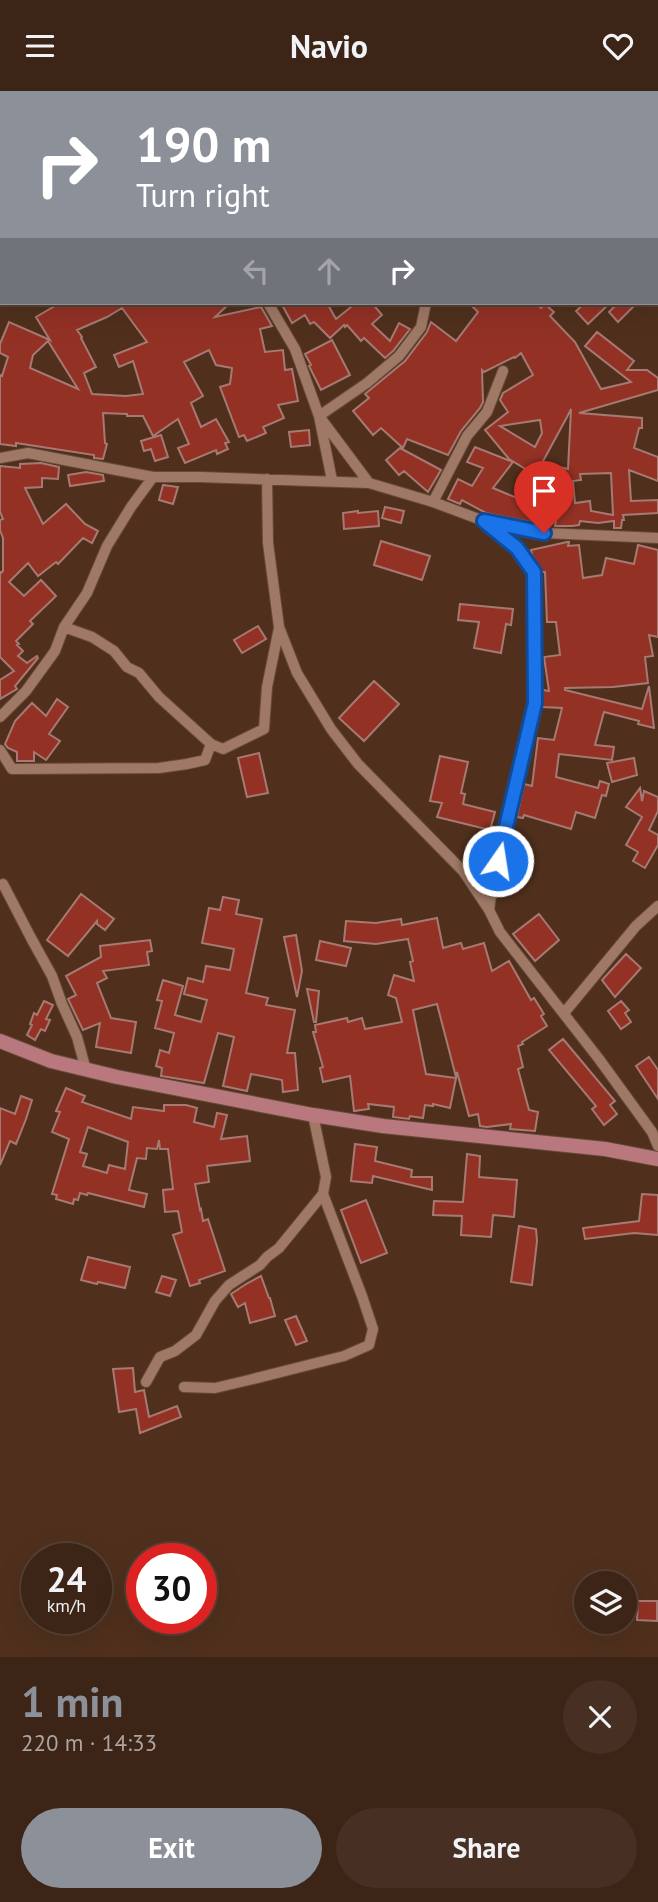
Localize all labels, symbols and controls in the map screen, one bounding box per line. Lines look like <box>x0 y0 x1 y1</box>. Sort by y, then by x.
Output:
text: Navio <box>290 25 368 67</box>
icon: menu <box>21 27 59 65</box>
icon: heart <box>599 27 637 65</box>
text: 190 m <box>136 112 271 176</box>
icon: right <box>21 119 112 210</box>
text: Turn right <box>136 174 270 216</box>
icon: left <box>237 252 275 290</box>
icon: ahead <box>310 252 348 290</box>
icon: right <box>383 252 421 290</box>
pin <box>514 461 574 533</box>
icon: arrive <box>525 472 563 510</box>
position arrow <box>461 824 535 898</box>
speed limit sign: 30 <box>126 1543 217 1634</box>
text: 24 <box>47 1556 86 1602</box>
map controls <box>574 1571 637 1634</box>
button: layers <box>574 1571 637 1634</box>
text: km/h <box>47 1594 86 1617</box>
text: 1 min <box>21 1674 123 1729</box>
button: close <box>563 1680 637 1754</box>
text: 220 m · 14:33 <box>21 1728 157 1757</box>
button: Exit <box>21 1808 322 1888</box>
button: Share <box>336 1808 637 1888</box>

